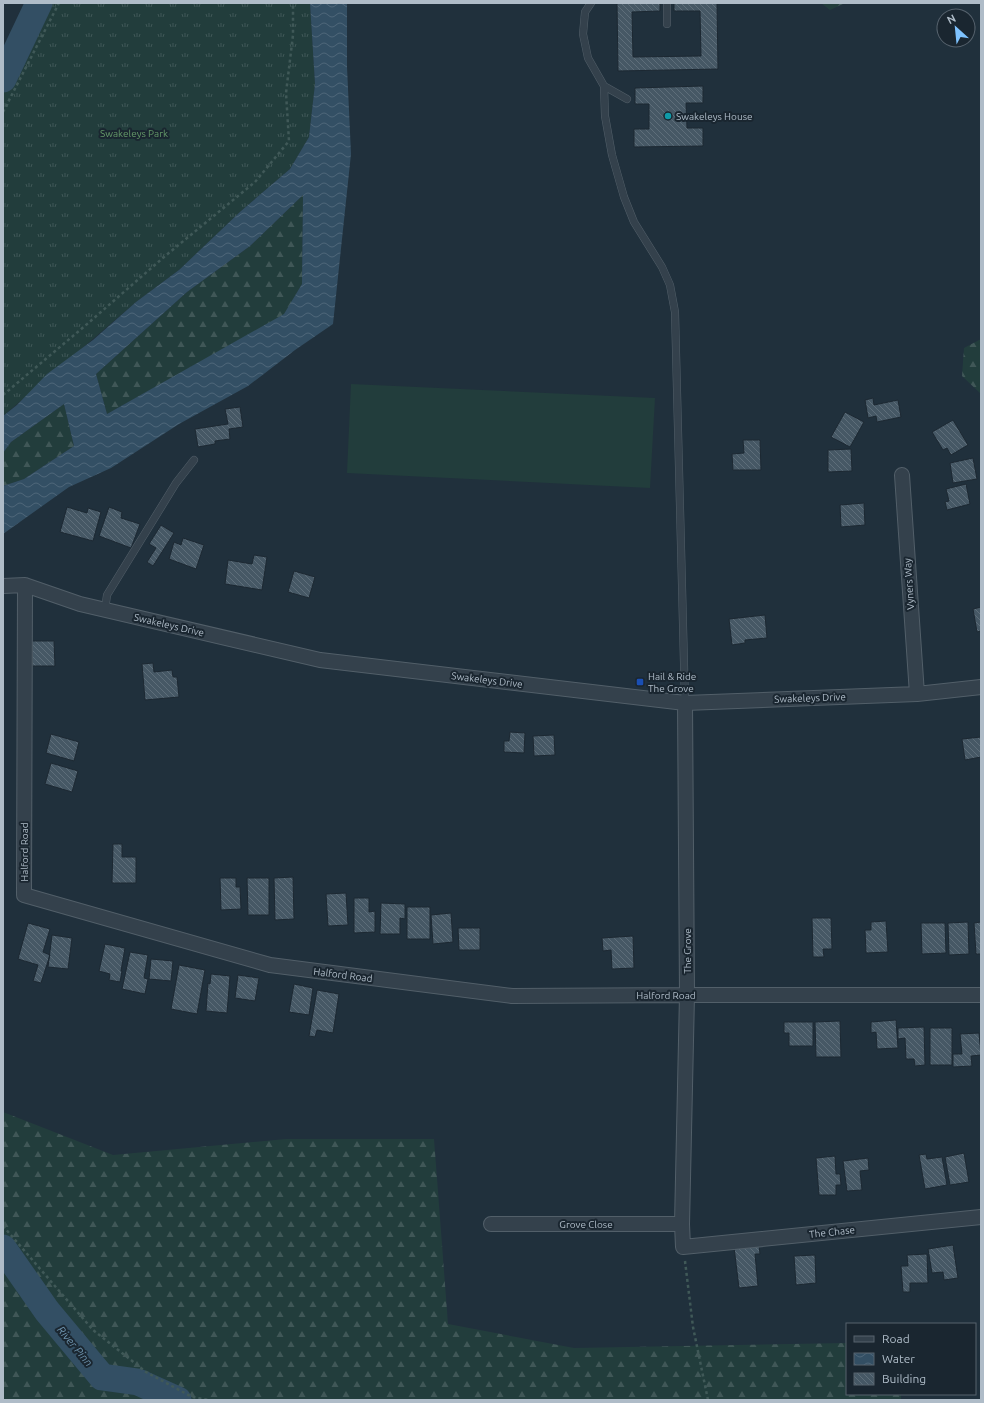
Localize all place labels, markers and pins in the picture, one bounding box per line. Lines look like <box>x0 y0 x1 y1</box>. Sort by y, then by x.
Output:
marker: Swakeleys House <box>663 111 673 121</box>
place label: Swakeleys House <box>676 111 753 122</box>
place label: Hail & Ride The Grove <box>648 671 696 694</box>
marker: Hail & Ride The Grove <box>635 677 645 687</box>

